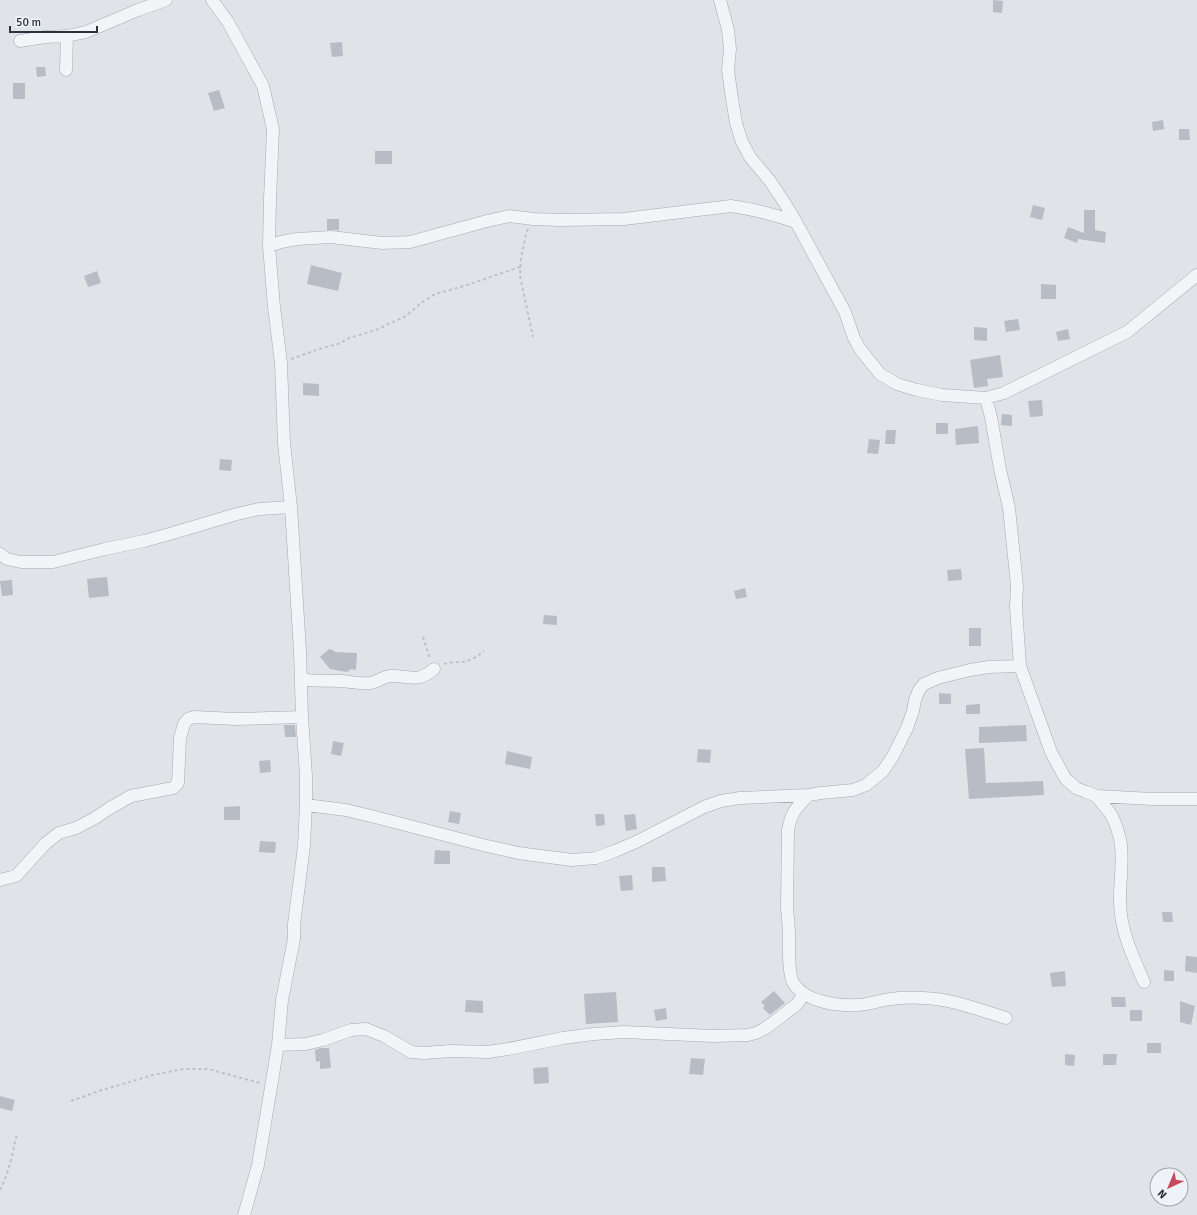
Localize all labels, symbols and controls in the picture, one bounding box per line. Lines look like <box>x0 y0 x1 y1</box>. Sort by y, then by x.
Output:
scale bar <box>10 8 97 34</box>
text: 50 m <box>16 15 41 30</box>
north arrow <box>1149 1167 1189 1207</box>
text: N <box>1155 1186 1170 1201</box>

